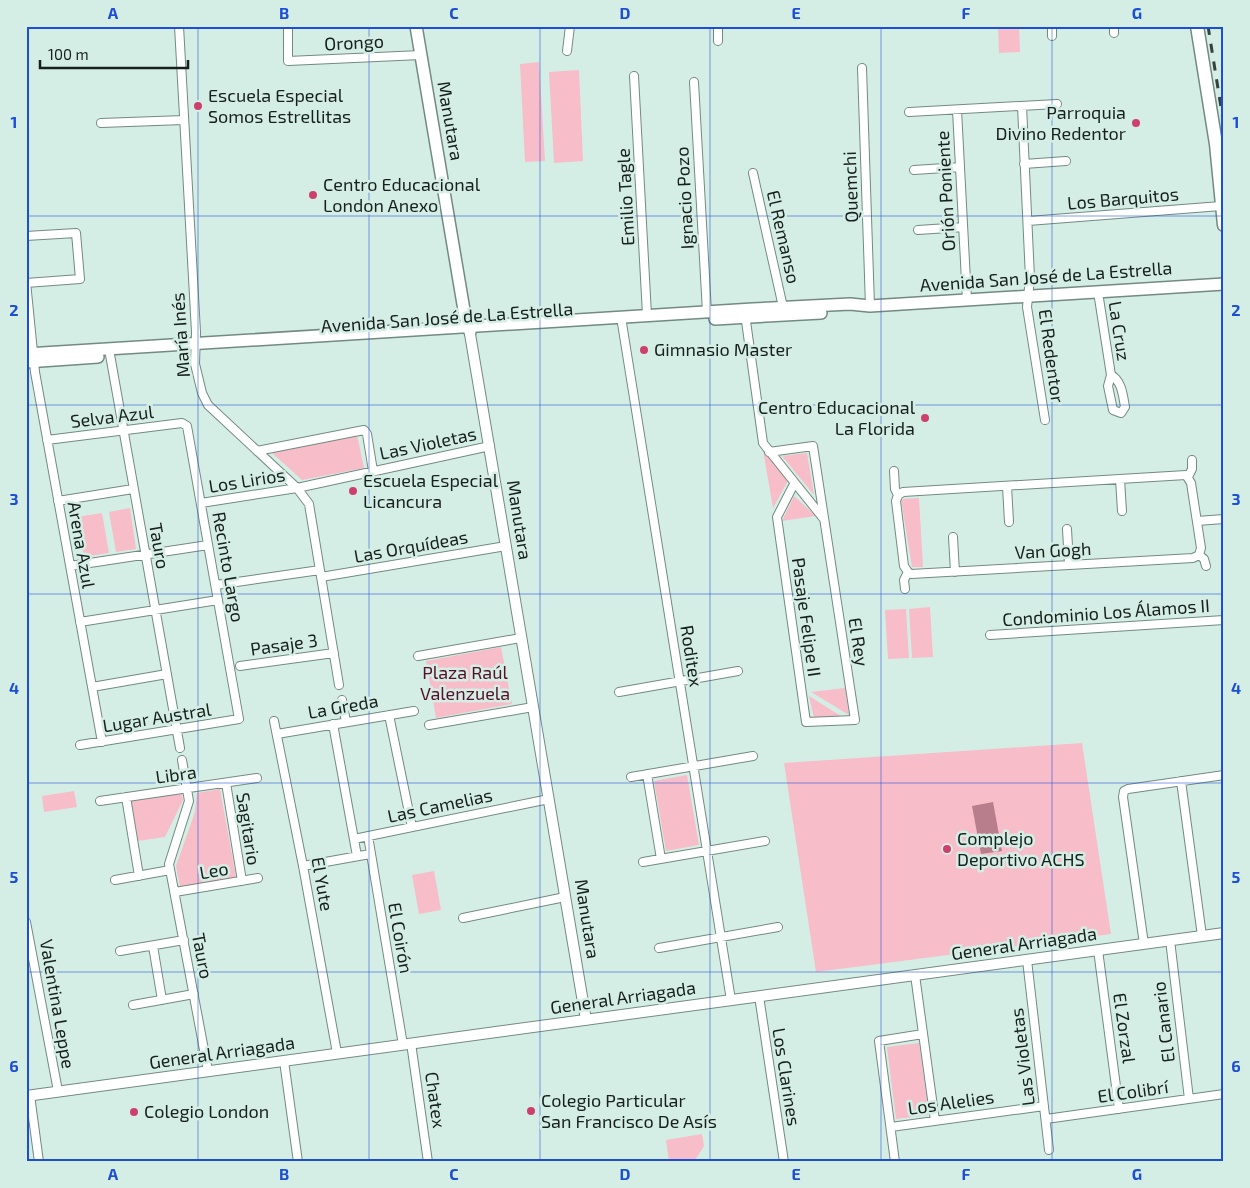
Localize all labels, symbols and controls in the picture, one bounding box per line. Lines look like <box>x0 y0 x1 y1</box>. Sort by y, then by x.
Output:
text: A <box>108 3 119 22</box>
text: B <box>279 3 289 22</box>
text: C <box>449 3 459 22</box>
text: D <box>620 3 631 22</box>
text: E <box>791 3 801 22</box>
text: F <box>962 3 971 22</box>
text: G <box>1132 3 1142 22</box>
street label: Orongo <box>323 29 384 55</box>
scale bar <box>40 38 188 70</box>
text: 100 m <box>48 45 89 63</box>
street label: Manutara <box>433 79 469 162</box>
place label: Escuela Especial Somos Estrellitas <box>208 84 351 127</box>
marker: Escuela Especial Somos Estrellitas <box>192 100 204 112</box>
place label: Parroquia Divino Redentor <box>995 101 1126 144</box>
text: 1 <box>11 112 17 131</box>
text: 1 <box>1233 112 1239 131</box>
marker: Parroquia Divino Redentor <box>1130 117 1142 129</box>
street label: Orión Poniente <box>931 130 959 252</box>
street label: Ignacio Pozo <box>670 146 698 250</box>
street label: Emilio Tagle <box>611 148 639 246</box>
street label: Quemchi <box>838 151 862 223</box>
place label: Centro Educacional London Anexo <box>323 173 481 216</box>
street label: Los Barquitos <box>1066 182 1180 214</box>
street label: El Remanso <box>763 188 805 286</box>
marker: Centro Educacional London Anexo <box>307 189 319 201</box>
street label: Avenida San José de La Estrella <box>919 256 1173 296</box>
street label: María Inés <box>166 292 194 378</box>
street label: Avenida San José de La Estrella <box>320 297 574 337</box>
street label: La Cruz <box>1104 299 1136 362</box>
text: 2 <box>9 300 19 319</box>
text: 2 <box>1231 300 1241 319</box>
street label: El Redentor <box>1035 308 1069 404</box>
place label: Gimnasio Master <box>654 338 792 360</box>
marker: Gimnasio Master <box>638 344 650 356</box>
place label: Centro Educacional La Florida <box>758 396 916 439</box>
street label: Selva Azul <box>69 400 155 432</box>
marker: Centro Educacional La Florida <box>919 412 931 424</box>
street label: Las Violetas <box>377 422 478 464</box>
street label: Los Lirios <box>207 463 287 497</box>
place label: Escuela Especial Licancura <box>363 469 499 512</box>
street label: Manutara <box>503 478 537 561</box>
marker: Escuela Especial Licancura <box>347 485 359 497</box>
text: 3 <box>9 489 19 508</box>
text: 3 <box>1231 489 1241 508</box>
street label: Arena Azul <box>64 500 101 591</box>
street label: Recinto Largo <box>208 510 250 624</box>
street label: Tauro <box>145 521 175 570</box>
street label: Las Orquídeas <box>352 525 470 567</box>
street label: Van Gogh <box>1014 537 1092 563</box>
street label: Pasaje Felipe II <box>788 556 826 678</box>
street label: Condominio Los Álamos II <box>1001 594 1210 630</box>
street label: El Rey <box>844 616 874 668</box>
street label: Roditex <box>676 623 708 689</box>
street label: Pasaje 3 <box>249 628 319 660</box>
park label: Plaza Raúl Valenzuela <box>420 661 510 704</box>
text: 4 <box>9 678 19 697</box>
text: 4 <box>1231 678 1241 697</box>
street label: La Greda <box>306 689 380 723</box>
street label: Lugar Austral <box>101 697 213 736</box>
street label: Libra <box>154 760 198 788</box>
street label: Las Camelias <box>385 783 494 827</box>
street label: Sagitario <box>232 791 266 867</box>
place label: Complejo Deportivo ACHS <box>957 827 1085 870</box>
marker: Complejo Deportivo ACHS <box>941 843 953 855</box>
street label: El Yute <box>307 855 339 913</box>
street label: Leo <box>198 857 230 883</box>
text: 5 <box>10 867 19 886</box>
text: 5 <box>1232 867 1241 886</box>
street label: Manutara <box>571 877 605 960</box>
street label: El Coirón <box>384 901 418 975</box>
street label: General Arriagada <box>950 922 1098 964</box>
street label: Tauro <box>188 931 218 981</box>
street label: Valentina Leppe <box>36 937 80 1070</box>
street label: General Arriagada <box>549 976 697 1018</box>
street label: El Canario <box>1147 980 1179 1064</box>
street label: El Zorzal <box>1109 991 1141 1065</box>
street label: Las Violetas <box>1005 1007 1039 1107</box>
street label: Los Clarines <box>768 1026 806 1127</box>
street label: General Arriagada <box>148 1031 296 1073</box>
text: 6 <box>9 1056 19 1075</box>
text: 6 <box>1231 1056 1241 1075</box>
street label: Chatex <box>421 1070 451 1130</box>
street label: El Colibrí <box>1096 1075 1170 1107</box>
street label: Los Alelies <box>906 1085 995 1119</box>
place label: Colegio Particular San Francisco De Asís <box>541 1089 717 1132</box>
place label: Colegio London <box>144 1100 269 1122</box>
marker: Colegio Particular San Francisco De Asís <box>525 1105 537 1117</box>
marker: Colegio London <box>128 1106 140 1118</box>
text: A <box>108 1164 119 1183</box>
text: B <box>279 1164 289 1183</box>
text: C <box>449 1164 459 1183</box>
text: D <box>620 1164 631 1183</box>
text: E <box>791 1164 801 1183</box>
text: F <box>962 1164 971 1183</box>
text: G <box>1132 1164 1142 1183</box>

